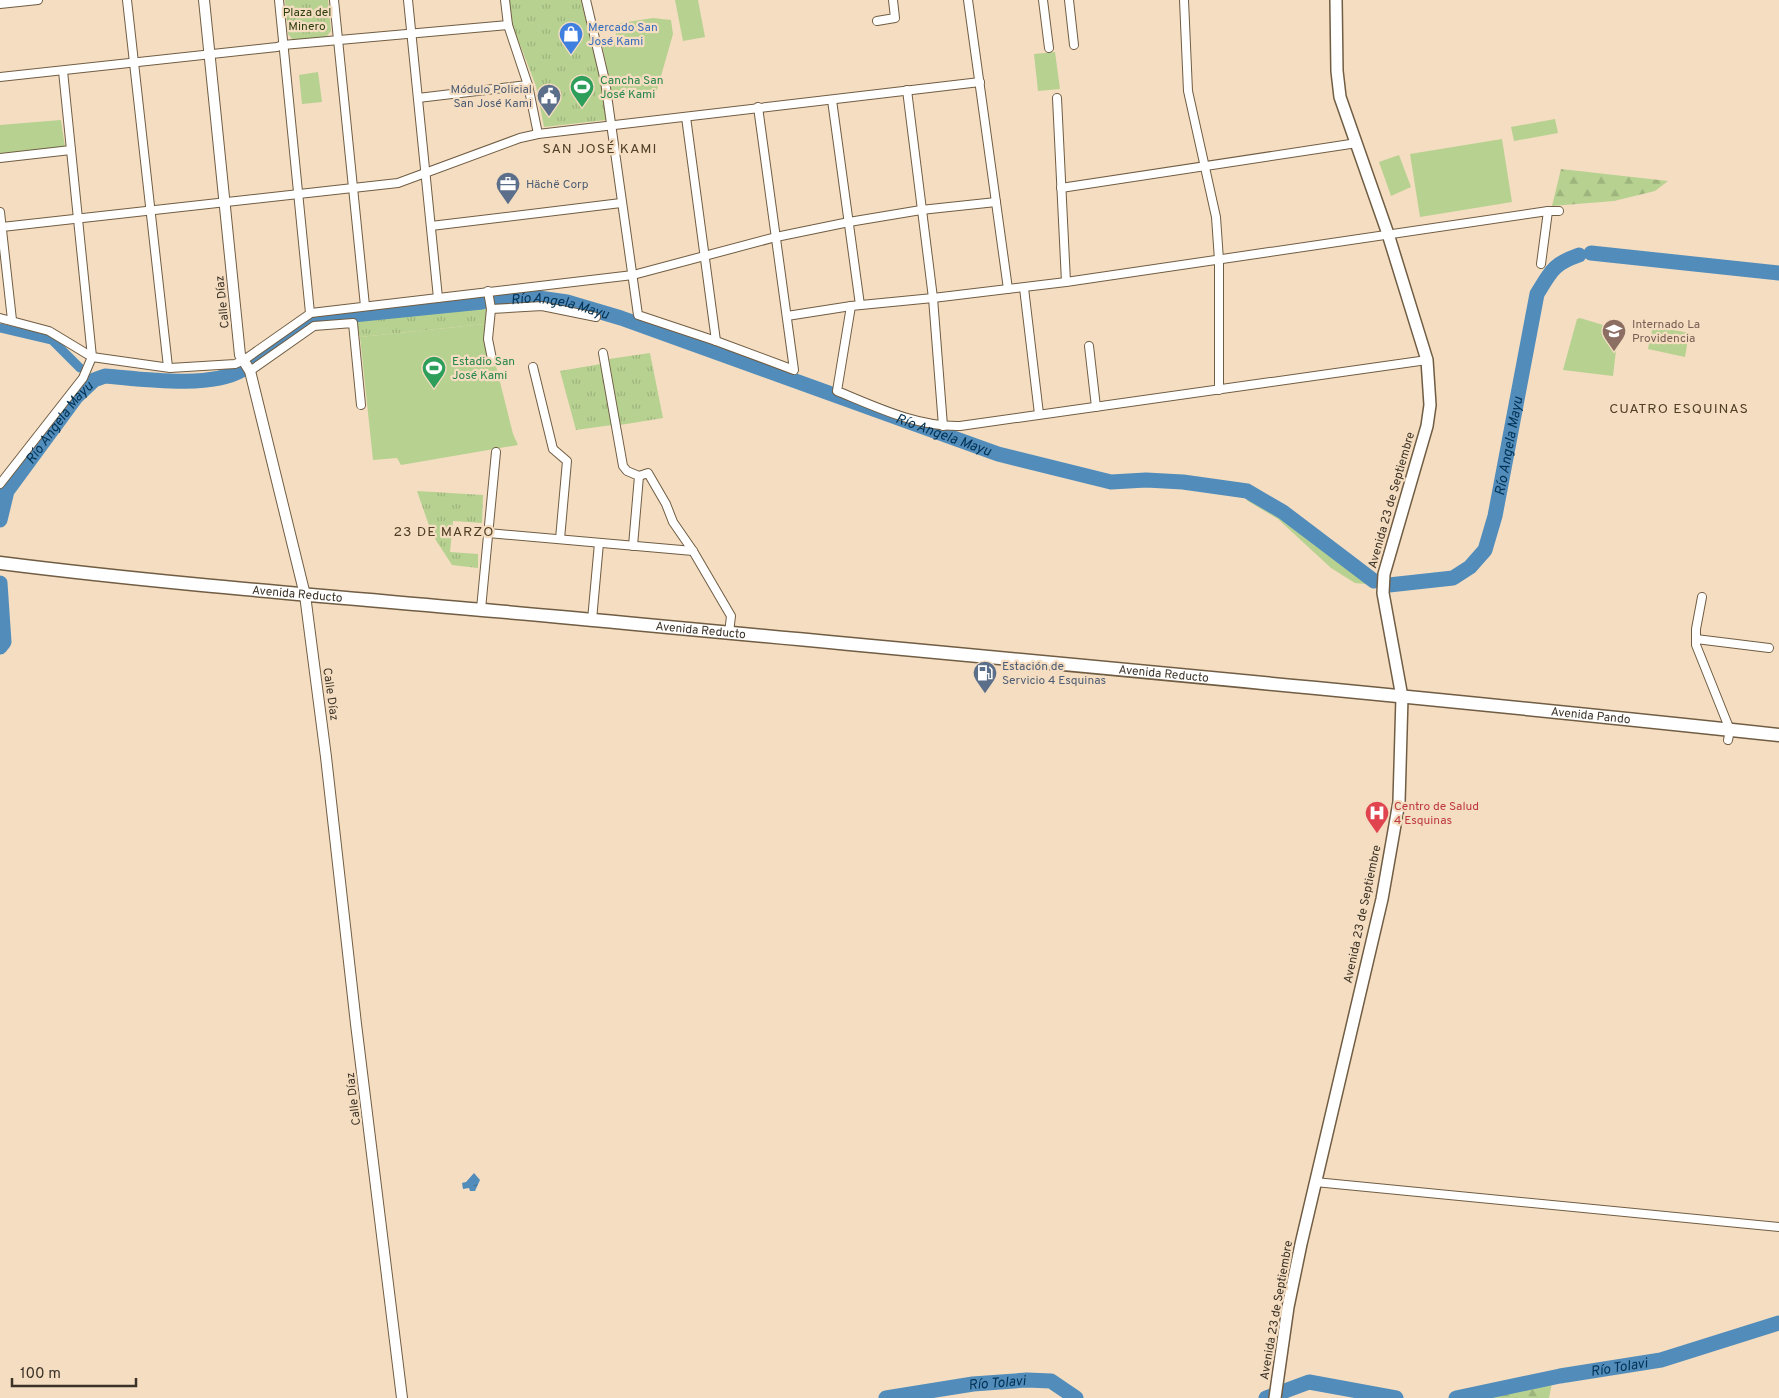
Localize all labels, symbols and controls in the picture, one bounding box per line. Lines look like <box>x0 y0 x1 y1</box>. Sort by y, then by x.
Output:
park label: Plaza del Minero <box>283 5 331 35</box>
place label: Mercado San José Kami <box>588 20 658 50</box>
shop icon: Mercado San José Kami <box>558 21 584 55</box>
place label: Cancha San José Kami <box>600 73 664 103</box>
sports icon: Cancha San José Kami <box>569 74 595 108</box>
place label: Módulo Policial San José Kami <box>450 82 532 112</box>
public building icon: Módulo Policial San José Kami <box>536 83 562 117</box>
district label: SAN JOSÉ KAMI <box>543 140 657 158</box>
office icon: Hächë Corp <box>495 171 521 205</box>
place label: Hächë Corp <box>526 177 589 193</box>
street label: Calle Díaz <box>212 275 234 329</box>
water label: Río Angela Mayu <box>510 290 611 324</box>
place label: Internado La Providencia <box>1632 317 1700 347</box>
school or university icon: Internado La Providencia <box>1601 318 1627 352</box>
place label: Estadio San José Kami <box>452 354 515 384</box>
sports icon: Estadio San José Kami <box>421 355 447 389</box>
water label: Río Angela Mayu <box>23 378 97 468</box>
water label: Río Angela Mayu <box>1492 395 1527 497</box>
district label: CUATRO ESQUINAS <box>1609 401 1749 418</box>
water label: Río Angela Mayu <box>893 411 994 461</box>
street label: Avenida 23 de Septiembre <box>1365 430 1419 570</box>
district label: 23 DE MARZO <box>393 524 495 541</box>
street label: Avenida Reducto <box>251 583 344 607</box>
street label: Avenida Reducto <box>655 619 747 643</box>
place label: Estación de Servicio 4 Esquinas <box>1002 659 1106 689</box>
fuel station icon: Estación de Servicio 4 Esquinas <box>972 660 998 694</box>
street label: Avenida Reducto <box>1118 662 1210 687</box>
street label: Calle Díaz <box>318 667 342 722</box>
street label: Avenida Pando <box>1550 704 1632 728</box>
place label: Centro de Salud 4 Esquinas <box>1394 799 1479 829</box>
hospital icon: Centro de Salud 4 Esquinas <box>1364 800 1390 834</box>
street label: Avenida 23 de Septiembre <box>1340 844 1385 985</box>
street label: Calle Díaz <box>343 1071 365 1126</box>
street label: Avenida 23 de Septiembre <box>1257 1239 1297 1381</box>
water label: Río Tolavi <box>1589 1355 1650 1381</box>
scale bar <box>12 1356 136 1388</box>
text: 100 m <box>20 1365 61 1384</box>
water label: Río Tolavi <box>967 1373 1028 1395</box>

